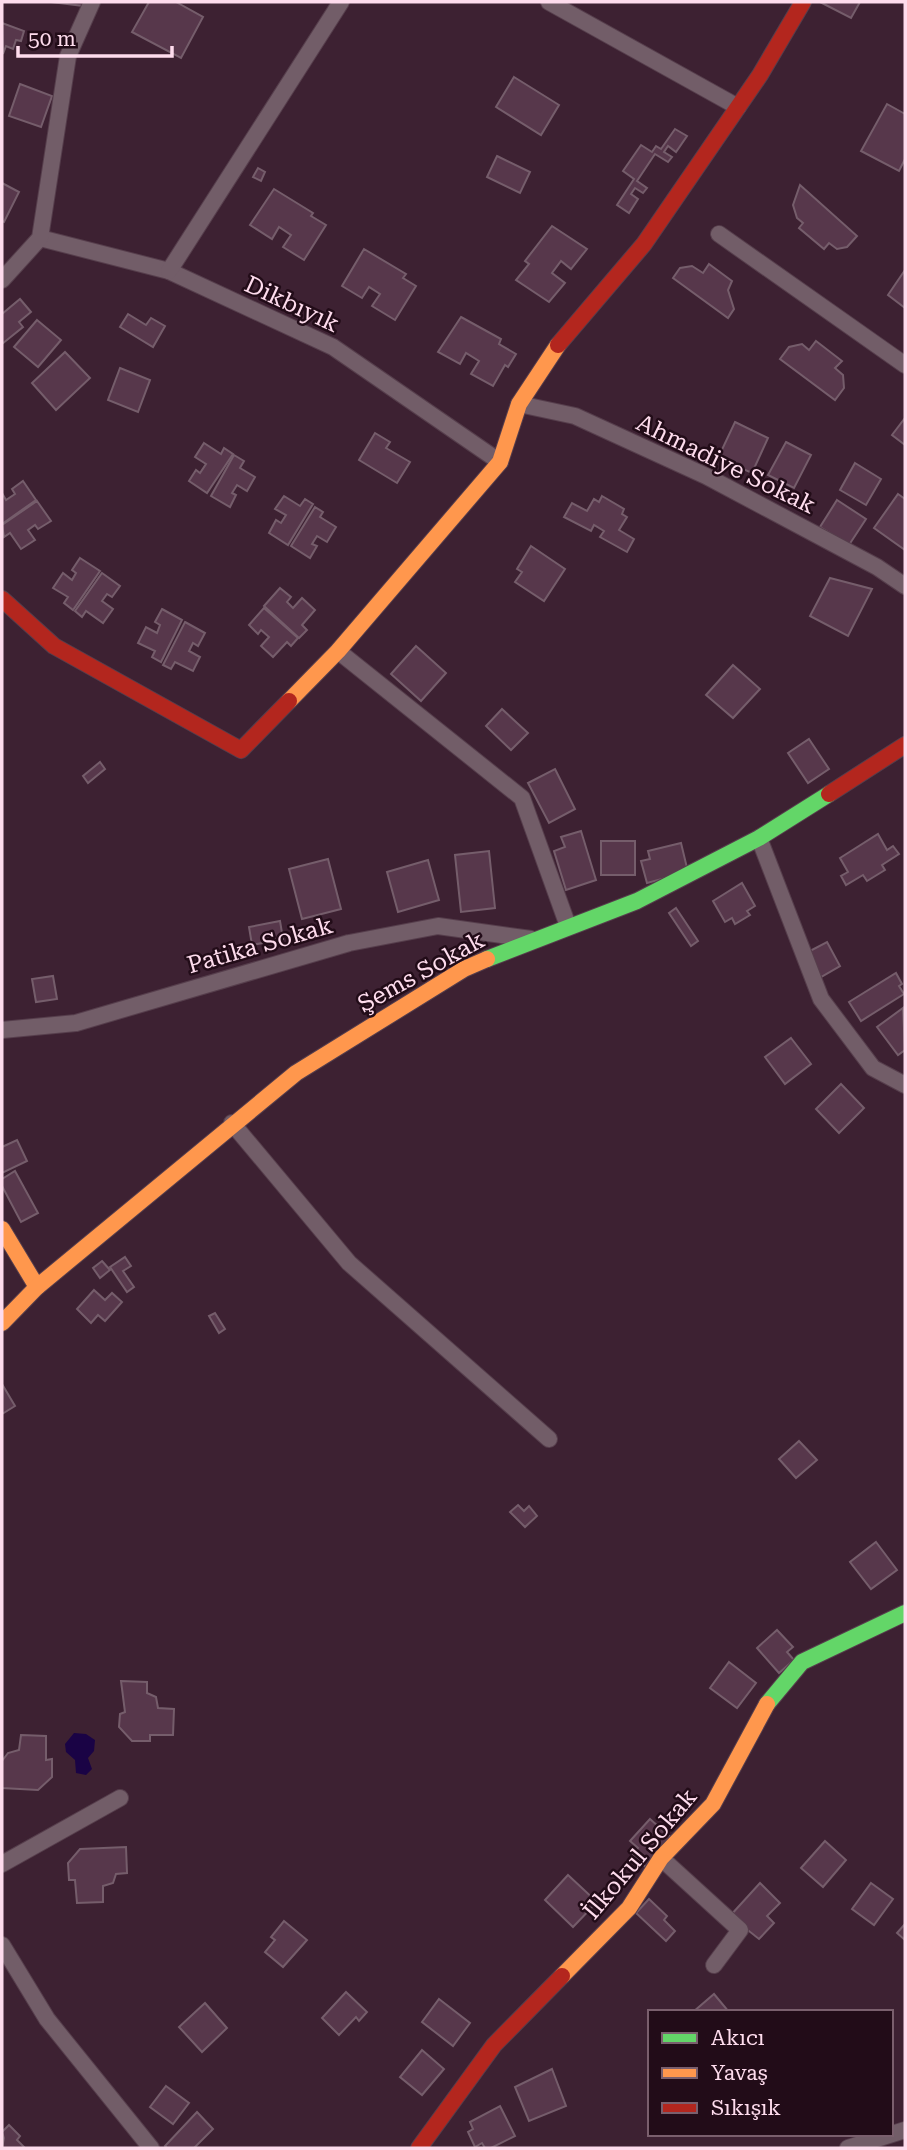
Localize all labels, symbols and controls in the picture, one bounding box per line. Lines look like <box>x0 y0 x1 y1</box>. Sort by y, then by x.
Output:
scale bar <box>18 14 172 58</box>
text: 50 m <box>28 27 76 51</box>
street label: Dikbıyık <box>240 270 344 338</box>
street label: Ahmadiye Sokak <box>632 408 820 520</box>
street label: Patika Sokak <box>184 911 336 979</box>
street label: Şems Sokak <box>353 926 489 1018</box>
street label: İlkokul Sokak <box>577 1782 703 1925</box>
legend <box>648 2010 893 2136</box>
text: Akıcı <box>711 2026 765 2050</box>
text: Yavaş <box>711 2061 768 2085</box>
text: Sıkışık <box>711 2096 781 2120</box>

